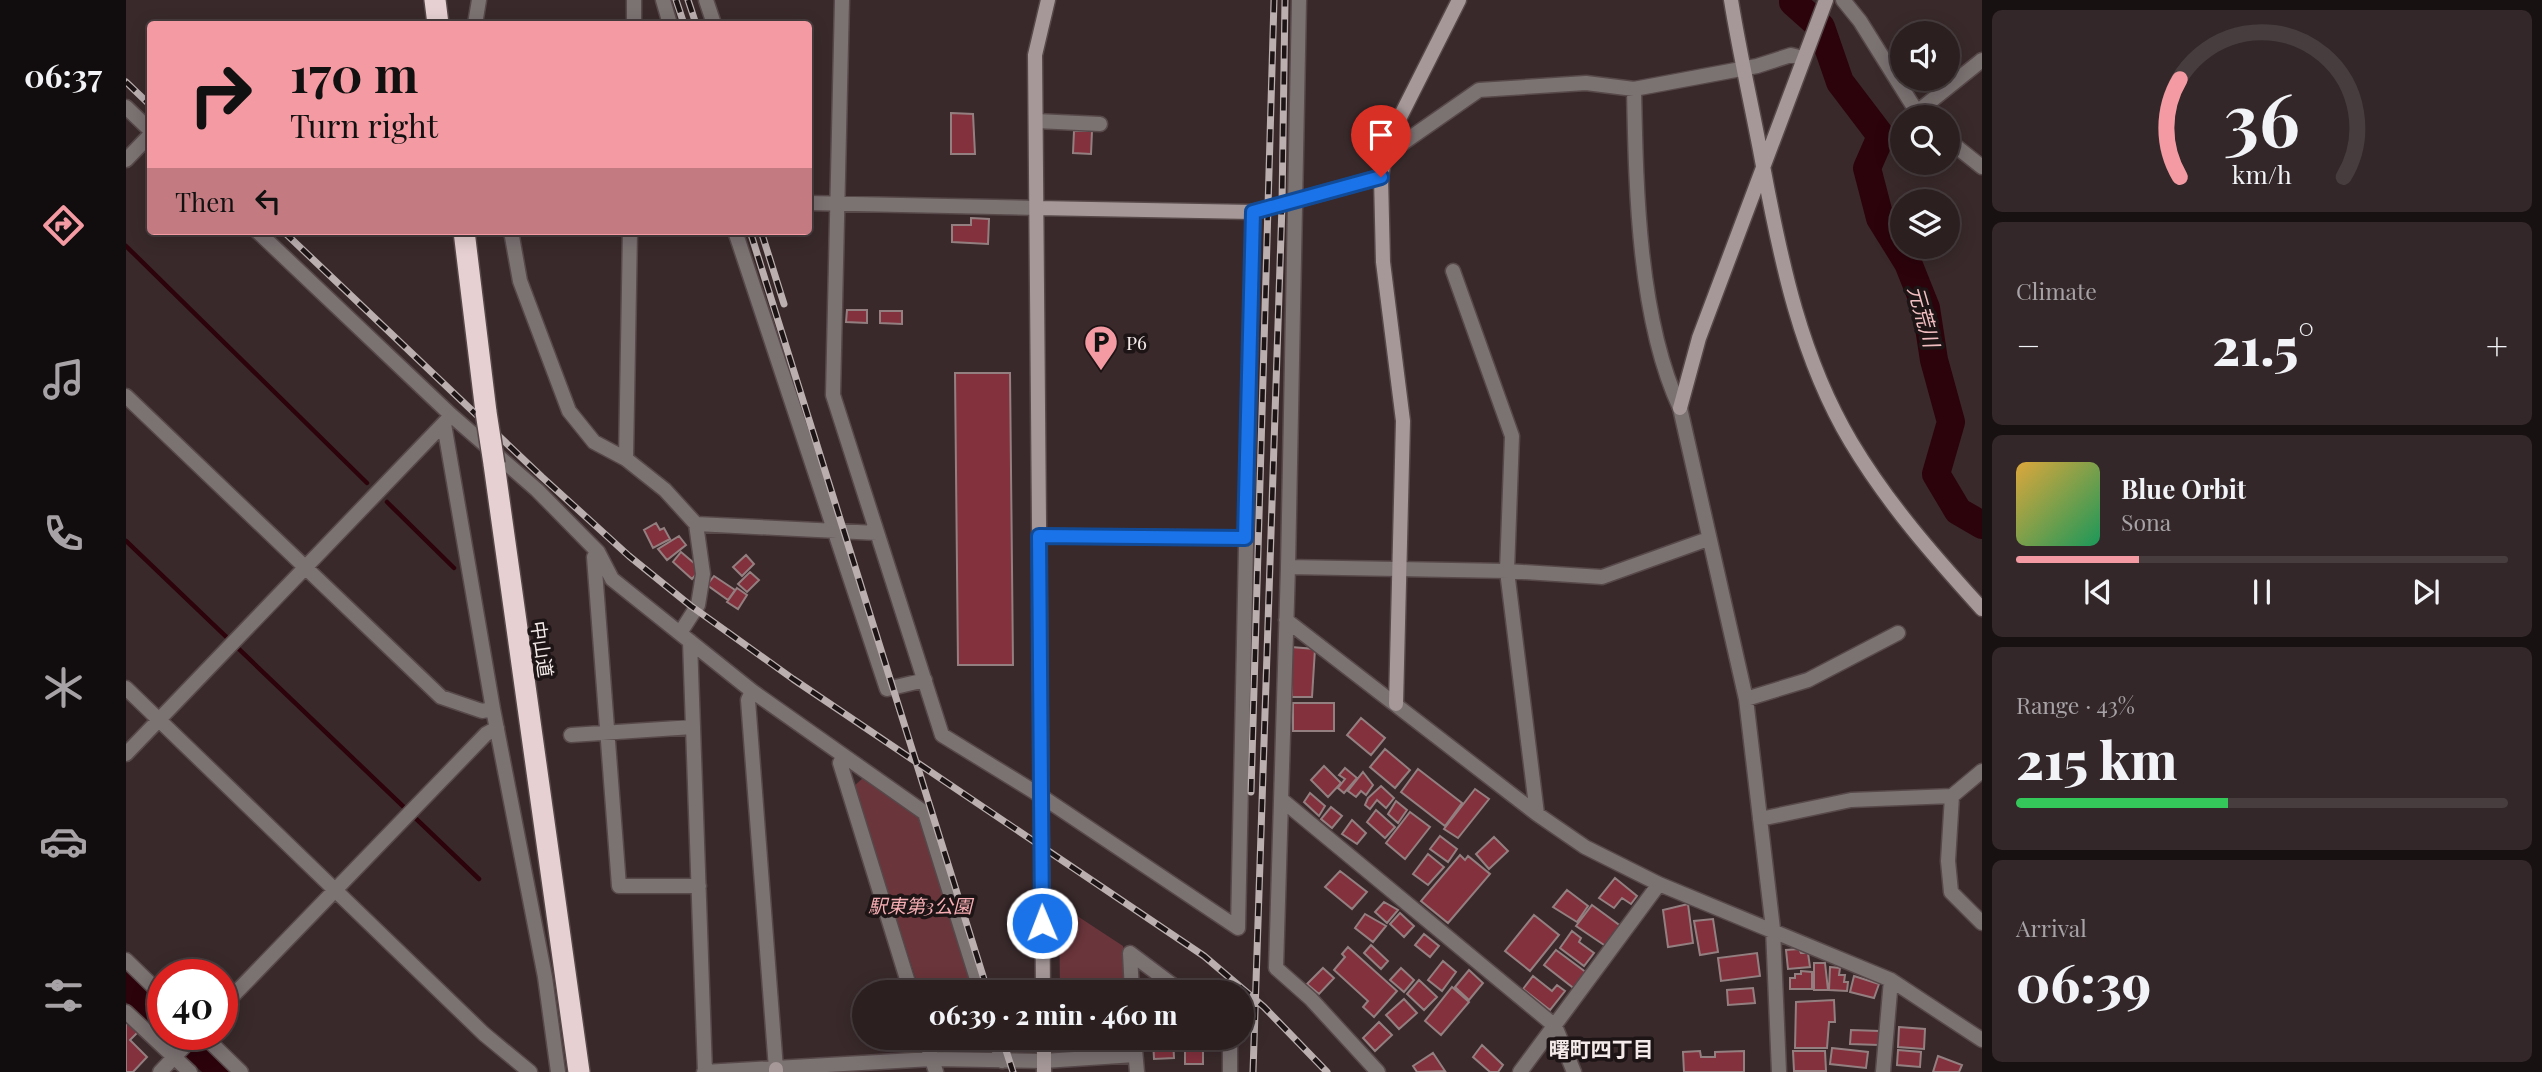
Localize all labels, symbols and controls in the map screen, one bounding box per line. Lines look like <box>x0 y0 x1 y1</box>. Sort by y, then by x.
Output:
map controls <box>1890 21 1960 259</box>
button: sound <box>1890 21 1960 91</box>
text: 170 m <box>290 40 418 105</box>
icon: right <box>175 49 266 140</box>
text: 06:37 <box>24 53 102 96</box>
text: 36 <box>2224 69 2300 166</box>
text: Turn right <box>290 103 438 146</box>
pin <box>1351 105 1411 177</box>
button: search <box>1890 105 1960 175</box>
icon: arrive <box>1362 116 1400 154</box>
text: km/h <box>2232 157 2292 190</box>
icon: left <box>249 182 287 220</box>
text: Then <box>175 184 235 219</box>
button: layers <box>1890 189 1960 259</box>
icon: directions <box>39 201 88 250</box>
text: Climate <box>2016 275 2097 306</box>
water label: 元荒川 <box>1903 282 1948 352</box>
text: 21.5° <box>2212 310 2314 379</box>
text: − <box>2016 319 2041 370</box>
text: + <box>2486 319 2508 370</box>
parking icon: P6 <box>1082 323 1120 372</box>
place label: P6 <box>1126 329 1147 355</box>
icon: music <box>39 355 88 404</box>
text: Blue Orbit <box>2121 471 2246 506</box>
text: Sona <box>2121 506 2171 537</box>
icon: phone <box>39 509 88 558</box>
icon: previous <box>2079 573 2117 611</box>
icon: pause <box>2243 573 2281 611</box>
icon: next <box>2407 573 2445 611</box>
street label: 中山道 <box>526 619 560 679</box>
icon: climate <box>39 663 88 712</box>
text: Range · 43% <box>2016 689 2135 720</box>
text: 215 km <box>2016 724 2177 793</box>
icon: car <box>39 817 88 866</box>
position arrow <box>1005 886 1079 960</box>
park label: 駅東第3公園 <box>868 892 975 918</box>
text: Arrival <box>2016 912 2087 943</box>
text: 06:39 <box>2016 947 2151 1016</box>
speed limit sign: 40 <box>147 959 238 1050</box>
icon: filters <box>39 971 88 1020</box>
text: 06:39 · 2 min · 460 m <box>929 997 1177 1032</box>
district label: 曙町四丁目 <box>1549 1034 1654 1062</box>

